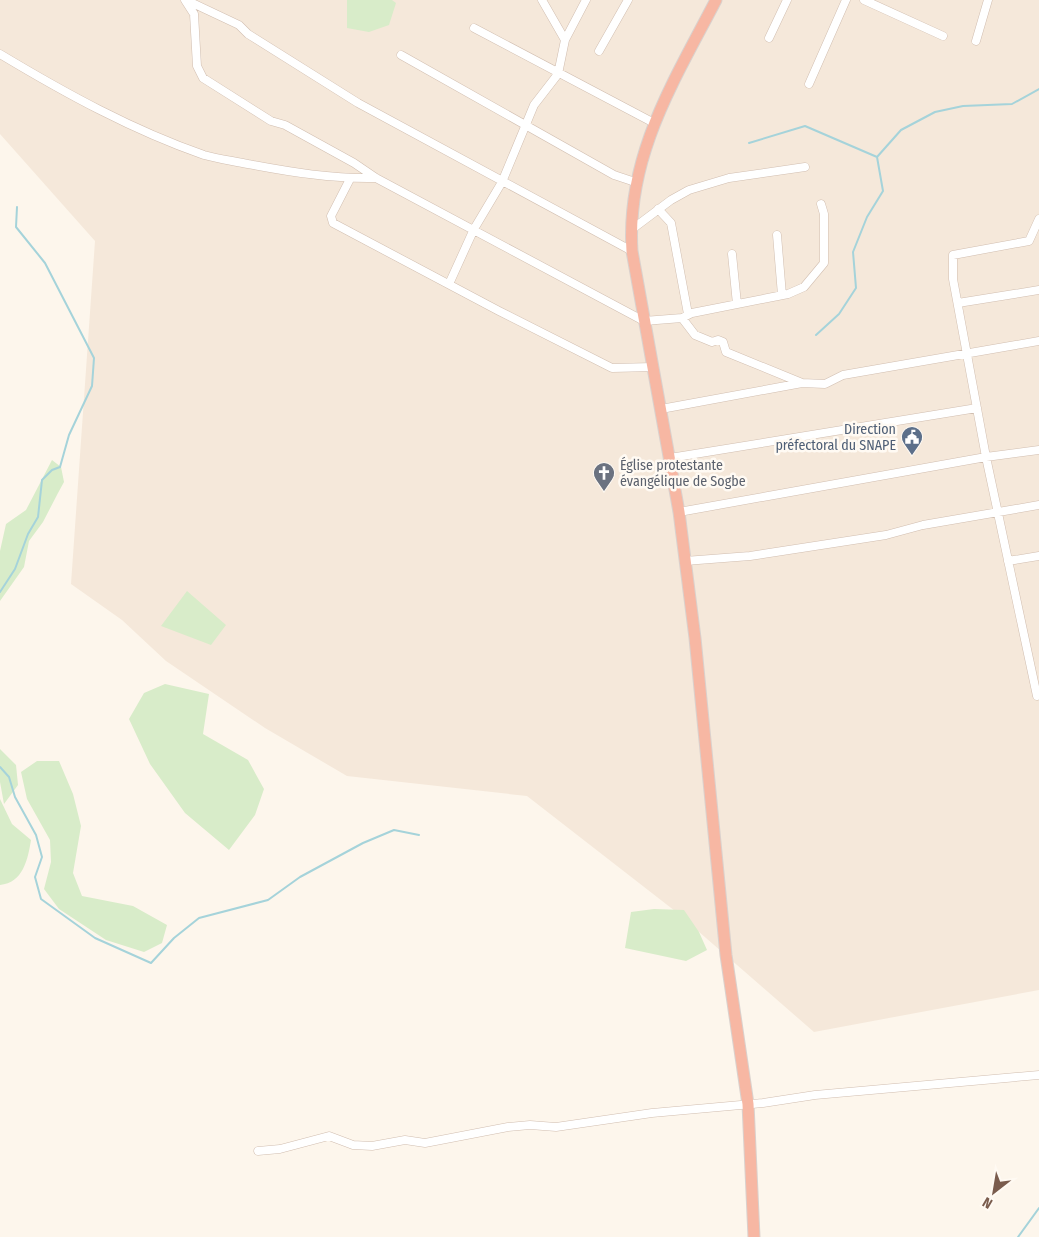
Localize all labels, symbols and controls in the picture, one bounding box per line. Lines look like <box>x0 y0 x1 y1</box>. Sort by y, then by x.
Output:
place label: Direction préfectoral du SNAPE <box>775 421 896 454</box>
public building icon: Direction préfectoral du SNAPE <box>900 425 924 456</box>
place label: Église protestante évangélique de Sogbe <box>620 456 746 490</box>
church icon: Église protestante évangélique de Sogbe <box>592 461 616 492</box>
north arrow <box>969 1167 1019 1217</box>
text: N <box>980 1193 996 1212</box>

